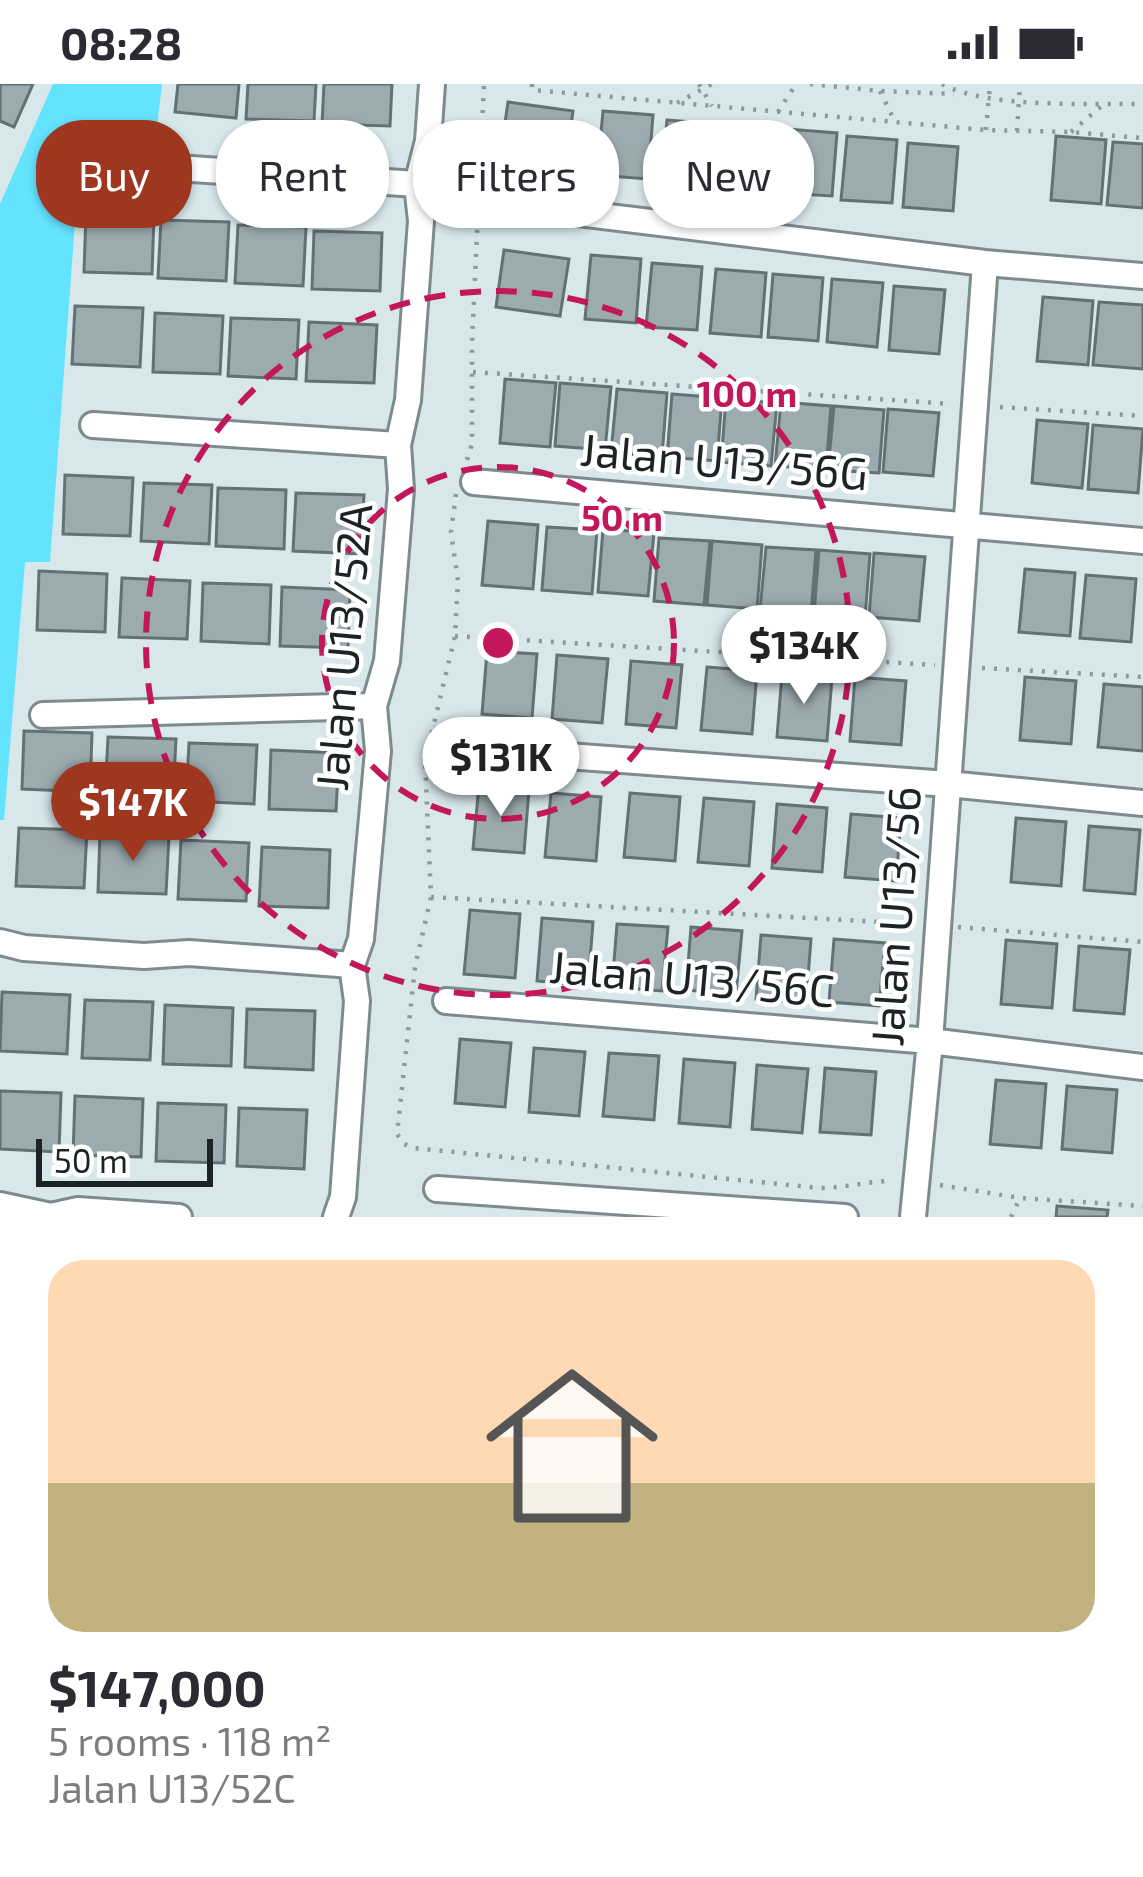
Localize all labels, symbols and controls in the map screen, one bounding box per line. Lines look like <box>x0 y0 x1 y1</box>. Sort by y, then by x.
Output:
text: 08:28 <box>60 15 182 69</box>
chip: Buy <box>36 120 192 228</box>
chip: Rent <box>216 120 389 228</box>
chip: Filters <box>413 120 619 228</box>
chip: New <box>643 120 814 228</box>
text: 100 m <box>697 371 797 414</box>
street label: Jalan U13/56G <box>578 421 870 499</box>
text: 50 m <box>581 495 663 538</box>
street label: Jalan U13/52A <box>303 501 381 793</box>
pin: $134K <box>720 605 888 707</box>
text: $134K <box>748 620 860 667</box>
centre of rings <box>477 622 519 664</box>
pin: $131K <box>417 717 585 819</box>
text: $131K <box>449 732 553 779</box>
pin: $147K <box>49 762 217 864</box>
text: $147K <box>78 777 188 824</box>
street label: Jalan U13/56 <box>858 784 930 1048</box>
street label: Jalan U13/56C <box>547 938 837 1016</box>
scale bar <box>36 1133 213 1186</box>
text: 50 m <box>54 1140 128 1180</box>
icon: home <box>464 1338 680 1554</box>
text: $147,000 <box>48 1656 266 1717</box>
text: 5 rooms · 118 m² <box>48 1717 331 1764</box>
text: Jalan U13/52C <box>48 1764 295 1811</box>

